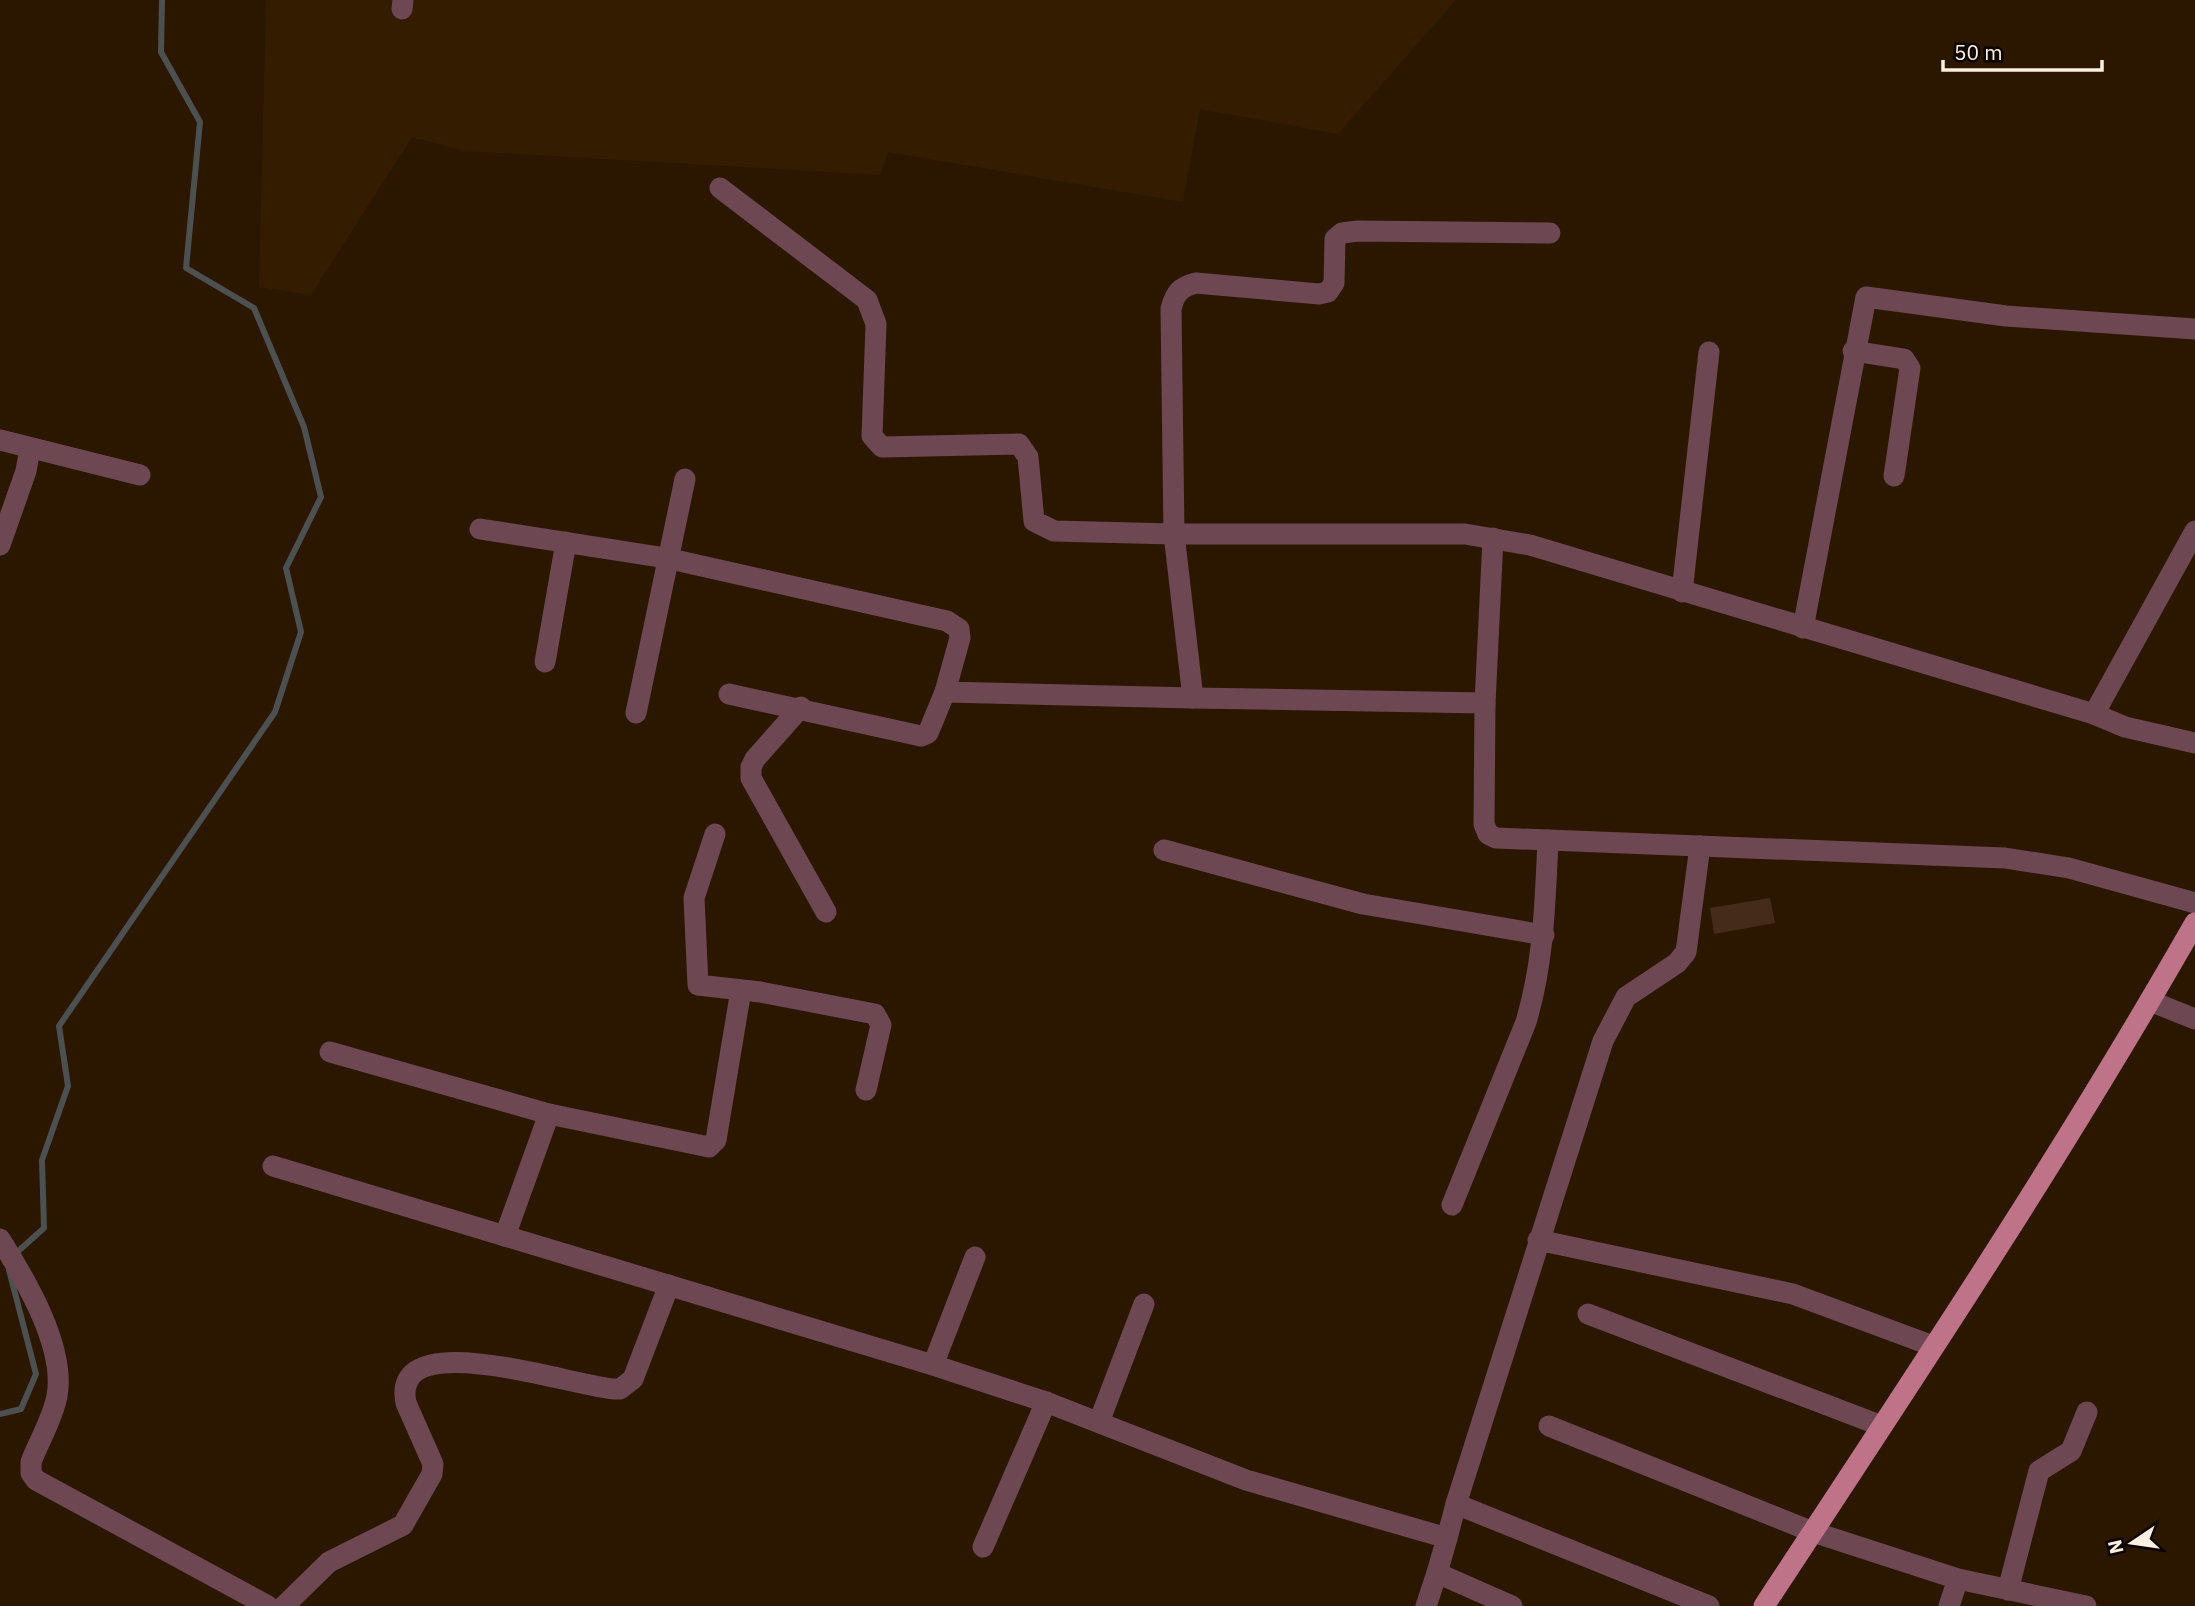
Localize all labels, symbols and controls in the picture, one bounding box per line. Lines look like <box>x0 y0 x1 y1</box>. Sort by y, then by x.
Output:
scale bar <box>1943 28 2102 72</box>
text: 50 m <box>1954 38 2003 66</box>
north arrow <box>2097 1508 2167 1578</box>
text: N <box>2102 1537 2129 1556</box>

